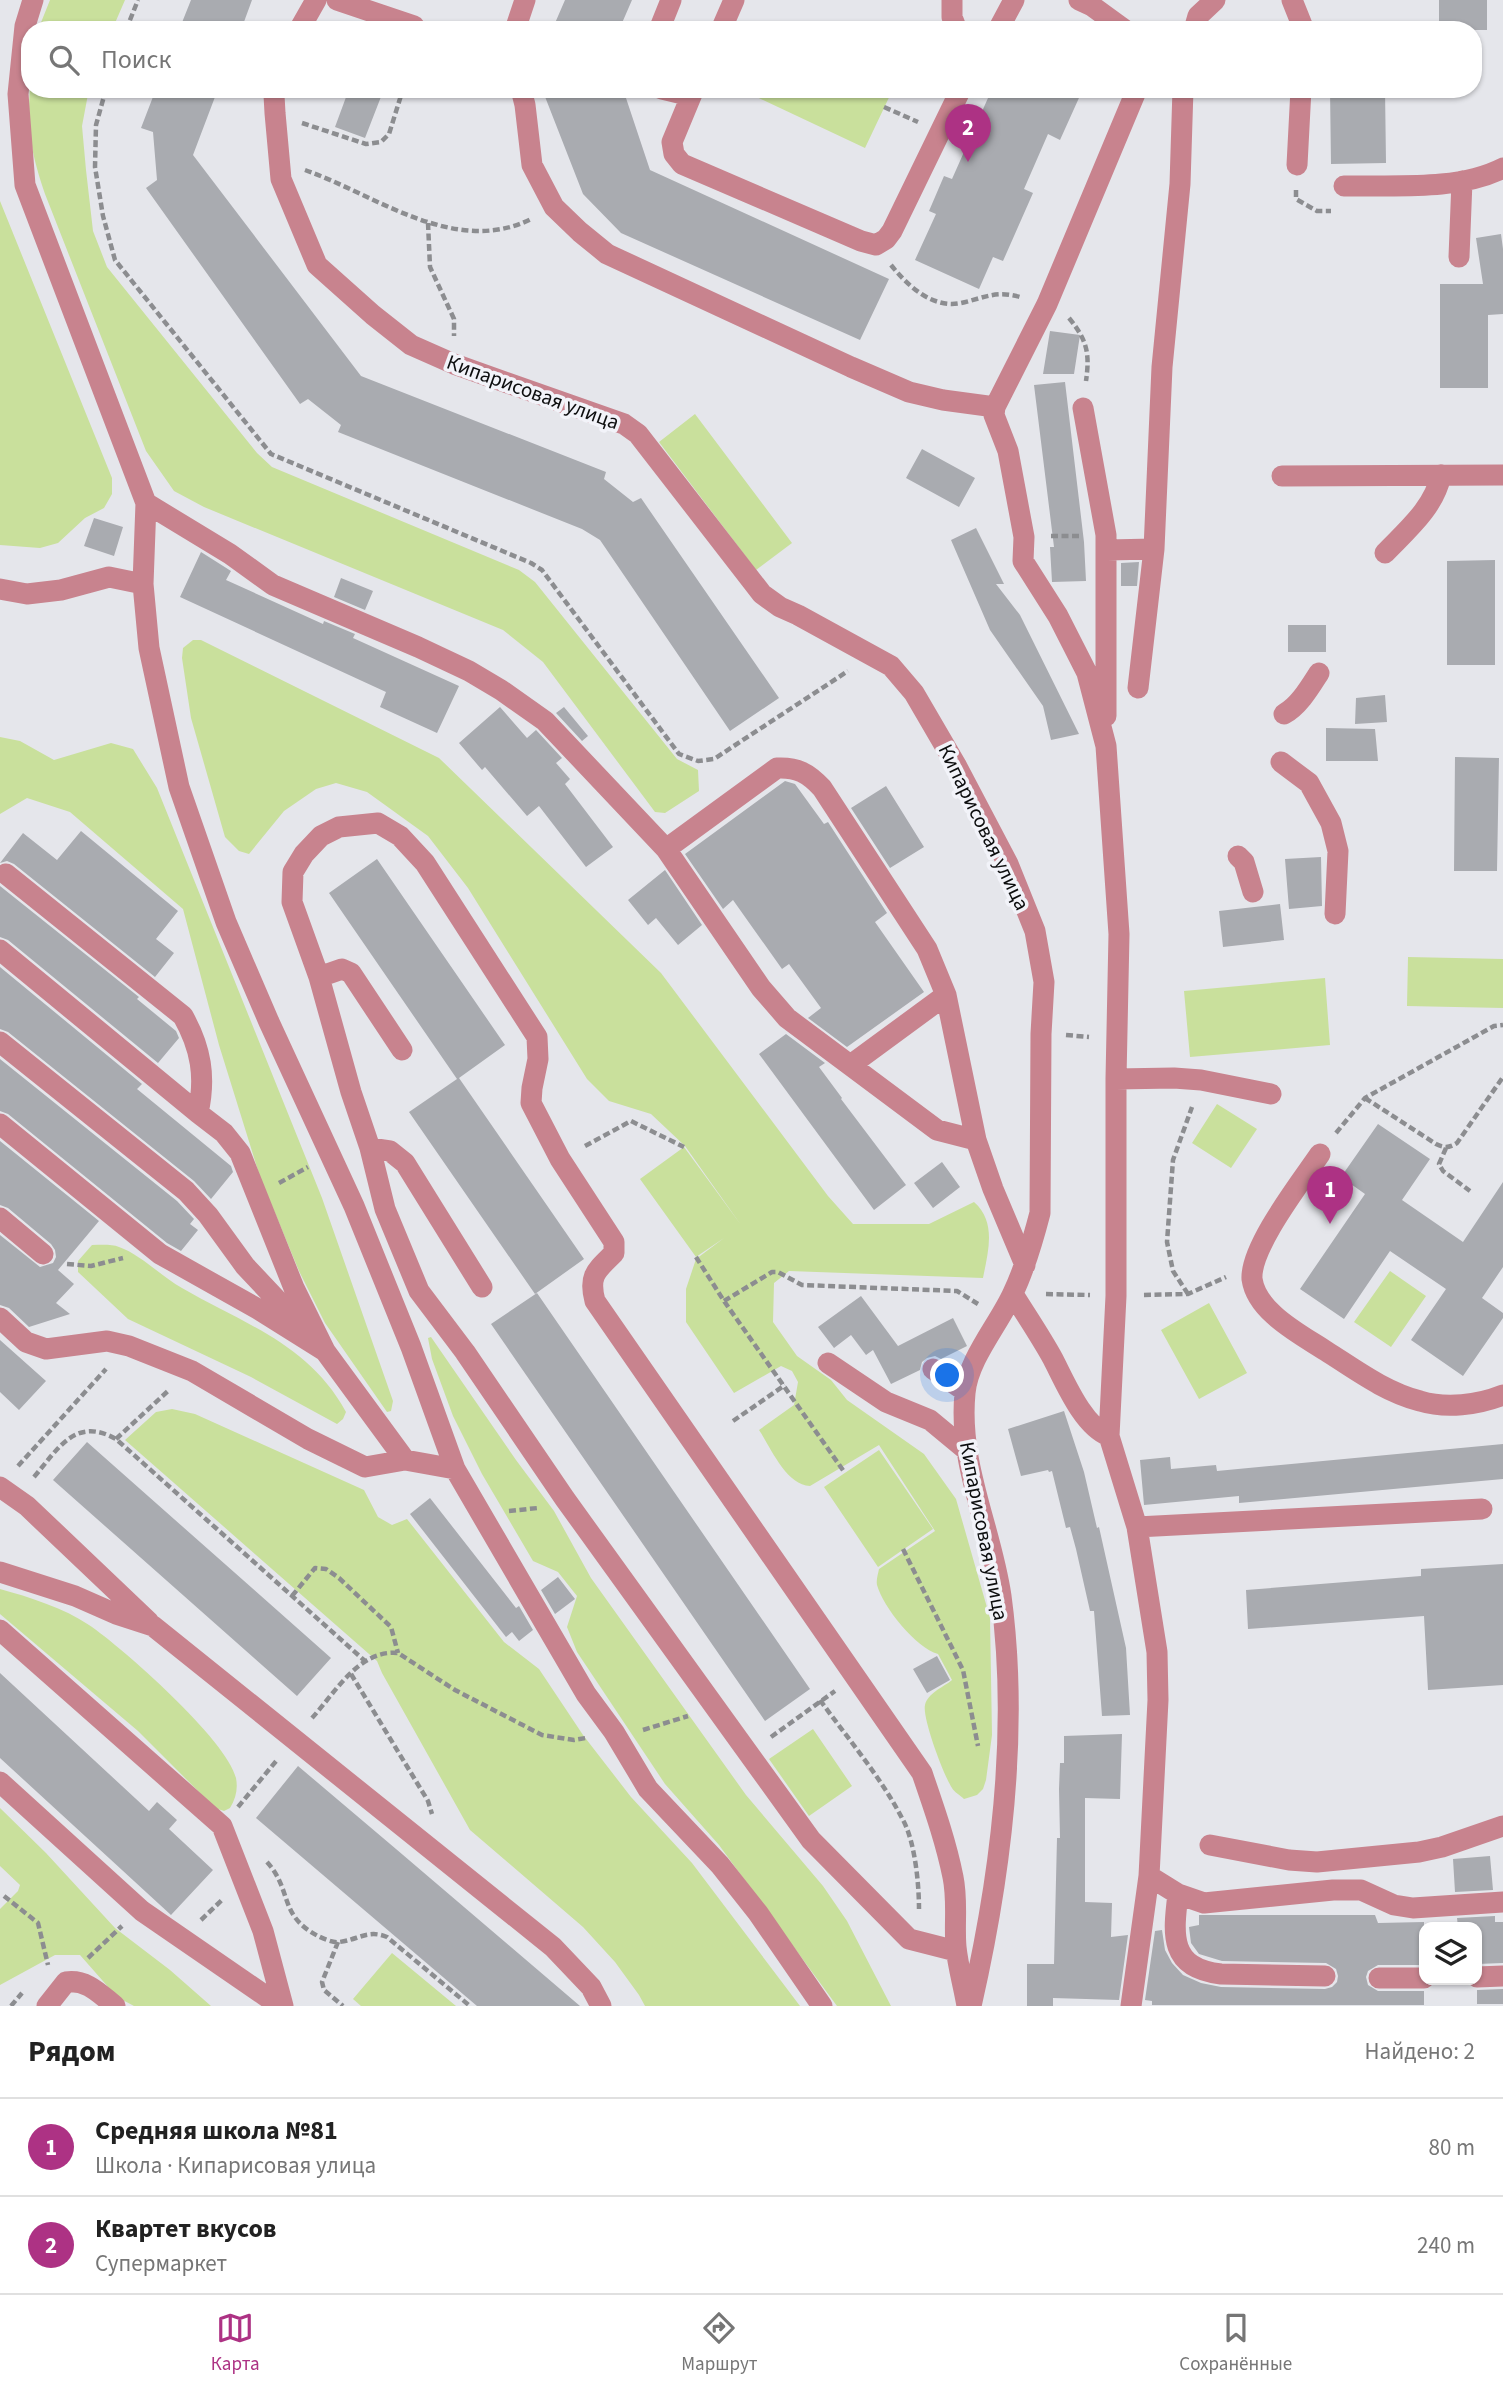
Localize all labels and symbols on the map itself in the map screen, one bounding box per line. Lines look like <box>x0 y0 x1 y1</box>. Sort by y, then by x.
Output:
pin: 2 <box>945 104 991 162</box>
street label: Кипарисовая улица <box>443 347 623 437</box>
street label: Кипарисовая улица <box>931 739 1037 915</box>
pin: 1 <box>1307 1166 1353 1224</box>
your location <box>930 1358 964 1392</box>
street label: Кипарисовая улица <box>952 1439 1016 1623</box>

